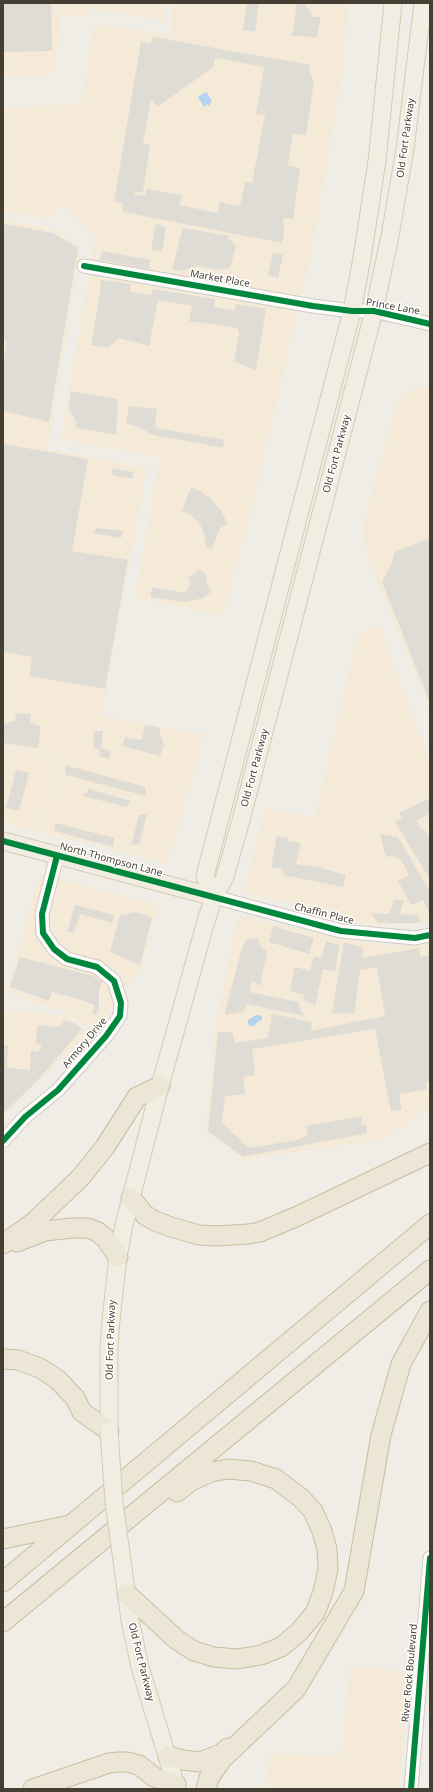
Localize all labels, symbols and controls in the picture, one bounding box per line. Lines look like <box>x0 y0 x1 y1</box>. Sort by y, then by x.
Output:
street label: Old Fort Parkway <box>394 97 418 179</box>
street label: Market Place <box>189 268 251 290</box>
street label: Prince Lane <box>365 296 421 318</box>
street label: Old Fort Parkway <box>321 414 353 494</box>
street label: Old Fort Parkway <box>239 728 271 808</box>
street label: North Thompson Lane <box>58 841 164 879</box>
street label: Chaffin Place <box>293 901 355 927</box>
street label: Armory Drive <box>60 1015 110 1071</box>
street label: Old Fort Parkway <box>104 1300 118 1380</box>
street label: Old Fort Parkway <box>125 1622 157 1702</box>
street label: River Rock Boulevard <box>400 1623 420 1723</box>

